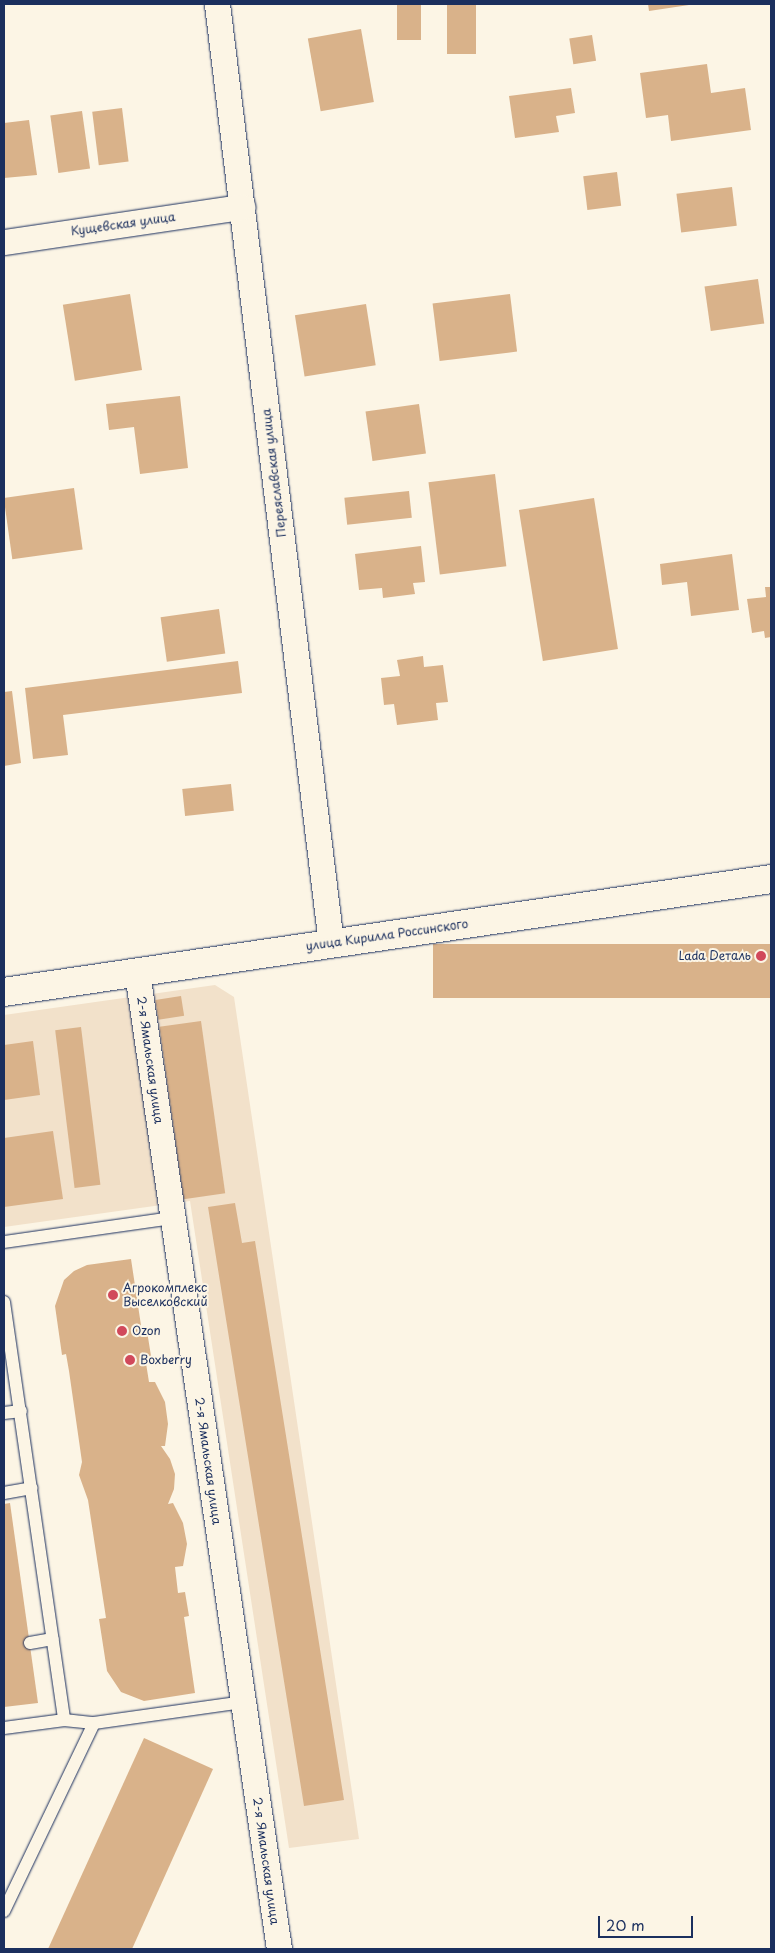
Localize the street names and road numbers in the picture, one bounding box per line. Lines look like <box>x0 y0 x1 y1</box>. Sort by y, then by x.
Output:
street label: Кущевская улица <box>69 209 177 239</box>
street label: Переяславская улица <box>259 408 289 538</box>
street label: улица Кирилла Россинского <box>304 916 470 954</box>
street label: 2-я Ямальская улица <box>134 995 166 1125</box>
street label: 2-я Ямальская улица <box>192 1396 224 1526</box>
street label: 2-я Ямальская улица <box>250 1796 282 1926</box>

